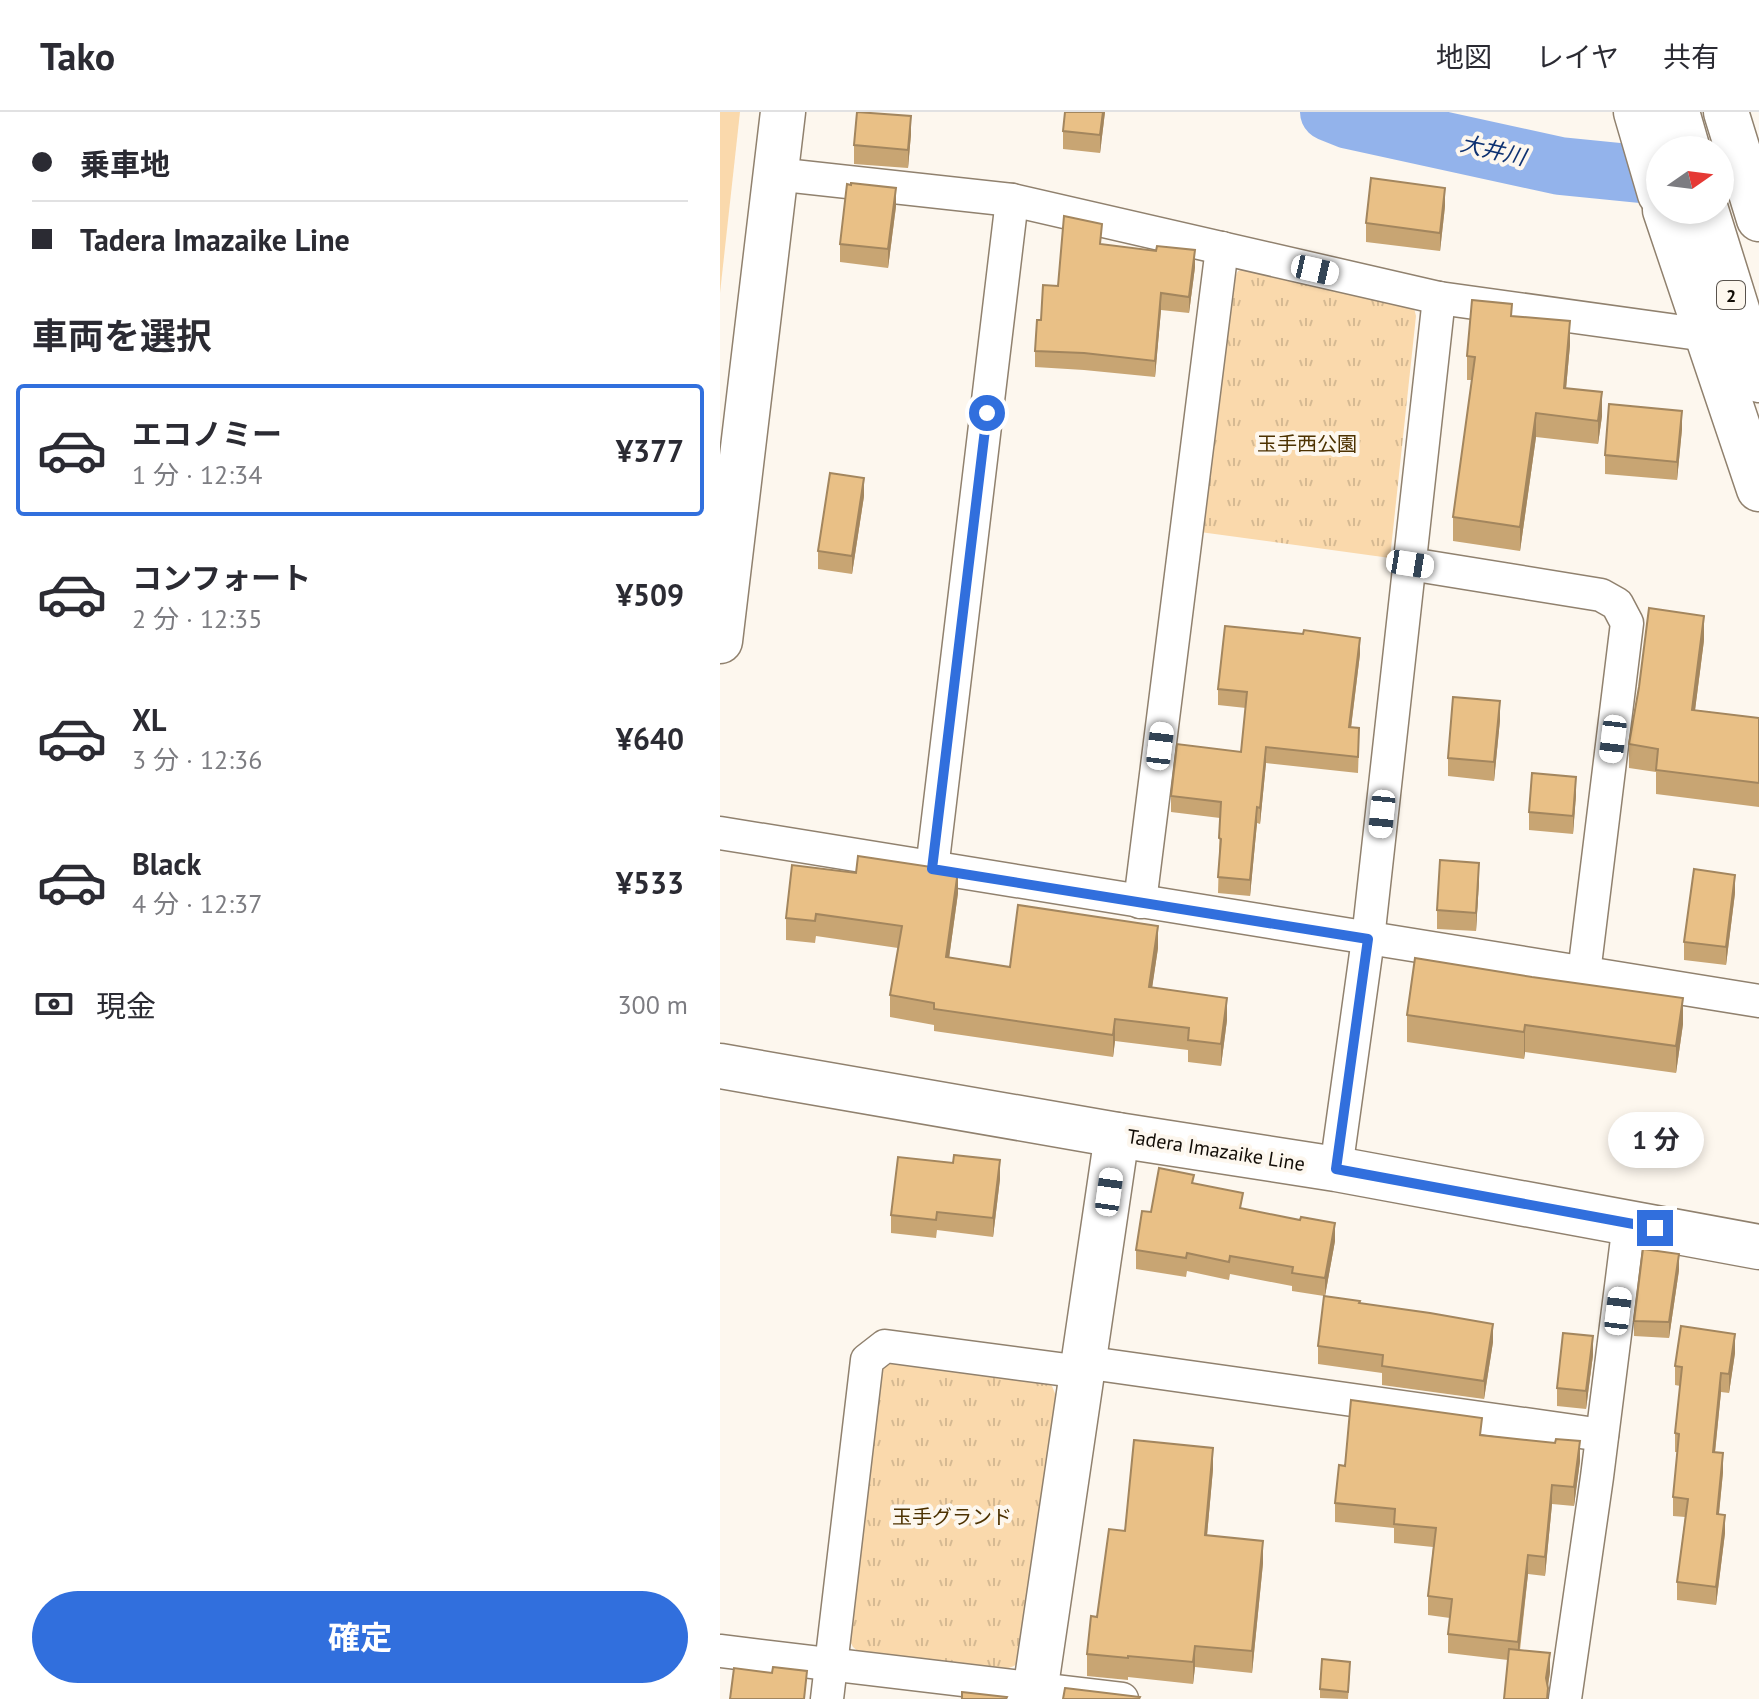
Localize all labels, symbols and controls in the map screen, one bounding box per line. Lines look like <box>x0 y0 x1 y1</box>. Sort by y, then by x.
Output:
text: Tako <box>40 31 115 80</box>
text: 地図 <box>1436 38 1492 75</box>
text: レイヤ <box>1536 38 1619 75</box>
text: 共有 <box>1663 38 1719 75</box>
water label: 大井川 <box>1458 129 1530 172</box>
north arrow <box>1646 136 1734 224</box>
map controls <box>1646 136 1734 224</box>
text: 乗車地 <box>80 144 170 183</box>
text: Tadera Imazaike Line <box>80 220 350 259</box>
car <box>1289 253 1341 287</box>
road number: 2 <box>1717 281 1745 309</box>
text: 車両を選択 <box>32 312 212 359</box>
route start <box>969 395 1005 431</box>
icon: car <box>36 414 108 486</box>
text: エコノミー <box>132 414 282 453</box>
text: ¥377 <box>616 431 684 470</box>
park label: 玉手西公園 <box>1257 431 1357 457</box>
text: 1 分 · 12:34 <box>132 458 262 491</box>
car <box>1384 548 1436 580</box>
icon: car <box>36 558 108 630</box>
text: コンフォート <box>132 558 311 597</box>
text: ¥509 <box>616 575 684 614</box>
text: 2 分 · 12:35 <box>132 602 262 635</box>
text: XL <box>132 700 166 739</box>
icon: car <box>36 702 108 774</box>
car <box>1598 714 1628 764</box>
text: ¥640 <box>616 719 684 758</box>
car <box>1145 721 1175 771</box>
text: 3 分 · 12:36 <box>132 743 262 776</box>
car <box>1368 789 1396 839</box>
text: Black <box>132 844 201 883</box>
icon: car <box>36 846 108 918</box>
text: ¥533 <box>616 863 684 902</box>
text: 4 分 · 12:37 <box>132 887 262 920</box>
icon: cash <box>32 982 76 1026</box>
text: 現金 <box>96 986 156 1025</box>
text: 300 m <box>617 988 688 1021</box>
callout: 1 分 <box>1607 1112 1703 1168</box>
street label: Tadera Imazaike Line <box>1125 1123 1307 1177</box>
text: 1 分 <box>1632 1123 1680 1156</box>
car <box>1094 1167 1124 1217</box>
route end <box>1637 1210 1673 1246</box>
car <box>1603 1286 1633 1336</box>
park label: 玉手グランド <box>892 1504 1012 1530</box>
button: 確定 <box>32 1591 688 1683</box>

